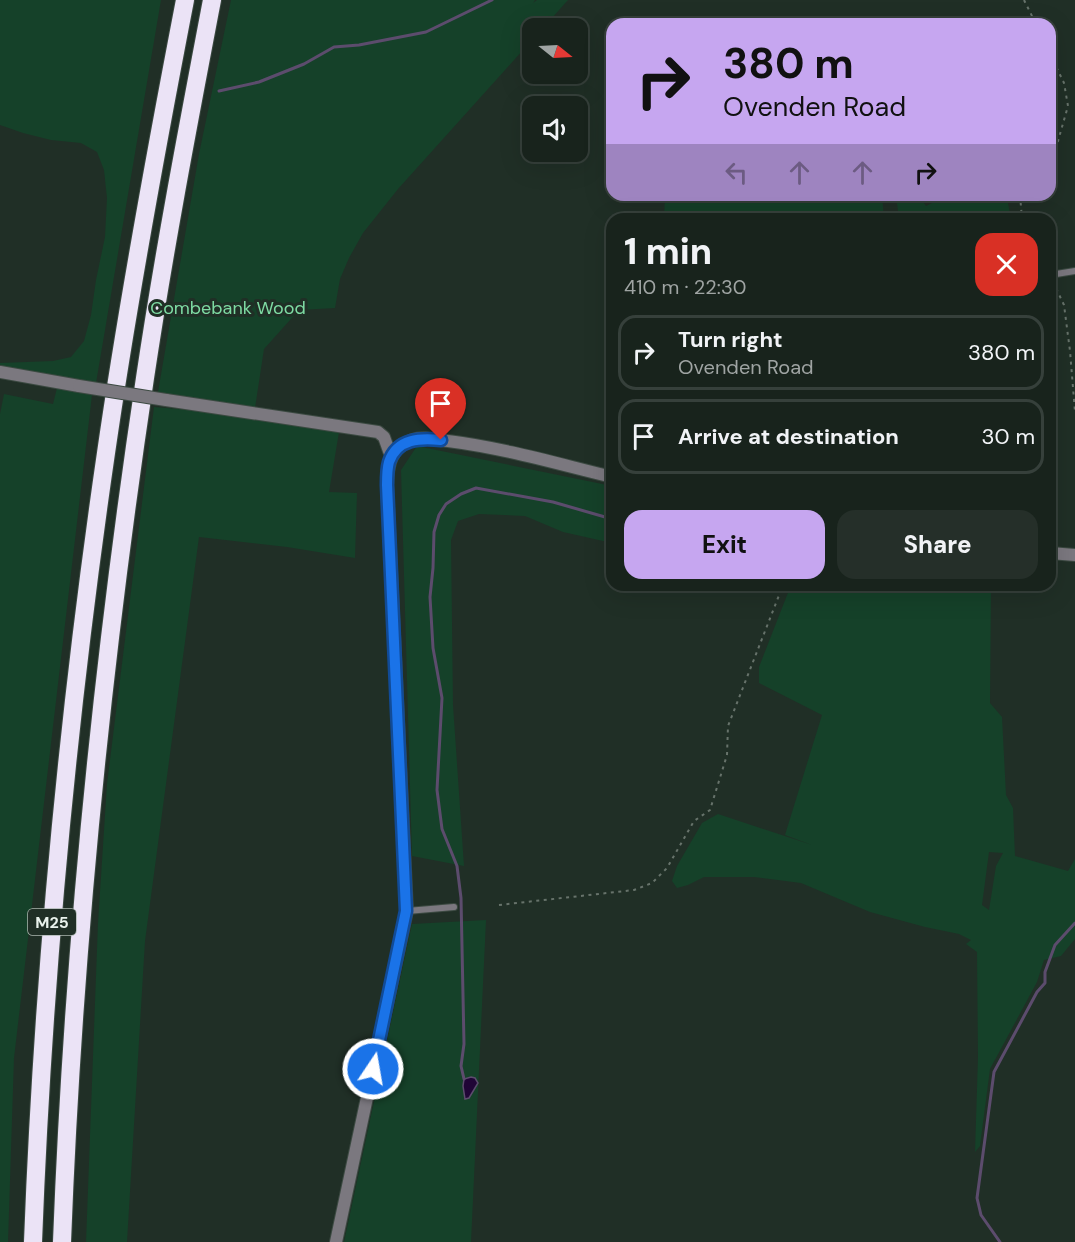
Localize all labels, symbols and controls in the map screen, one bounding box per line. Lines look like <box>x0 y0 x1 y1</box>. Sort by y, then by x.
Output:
north arrow <box>522 18 588 84</box>
map controls <box>522 18 588 162</box>
text: 380 m <box>723 36 854 91</box>
icon: right <box>624 42 702 120</box>
text: Ovenden Road <box>723 89 906 124</box>
button: sound <box>522 96 588 162</box>
icon: left <box>720 156 753 189</box>
icon: ahead <box>783 156 816 189</box>
icon: ahead <box>846 156 879 189</box>
icon: right <box>909 156 942 189</box>
text: 1 min <box>624 228 712 275</box>
button: close <box>975 233 1038 296</box>
text: 410 m · 22:30 <box>624 274 746 300</box>
park label: Combebank Wood <box>150 296 306 320</box>
text: Turn right <box>678 325 783 354</box>
icon: right <box>627 336 660 369</box>
text: 380 m <box>968 338 1035 367</box>
text: Ovenden Road <box>678 354 814 380</box>
pin <box>415 378 466 440</box>
icon: arrive <box>424 387 457 420</box>
icon: arrive <box>627 420 660 453</box>
text: Arrive at destination <box>678 422 899 451</box>
text: 30 m <box>981 422 1035 451</box>
button: Exit <box>624 510 825 579</box>
button: Share <box>837 510 1038 579</box>
road number: M25 <box>28 909 76 935</box>
position arrow <box>341 1037 405 1101</box>

